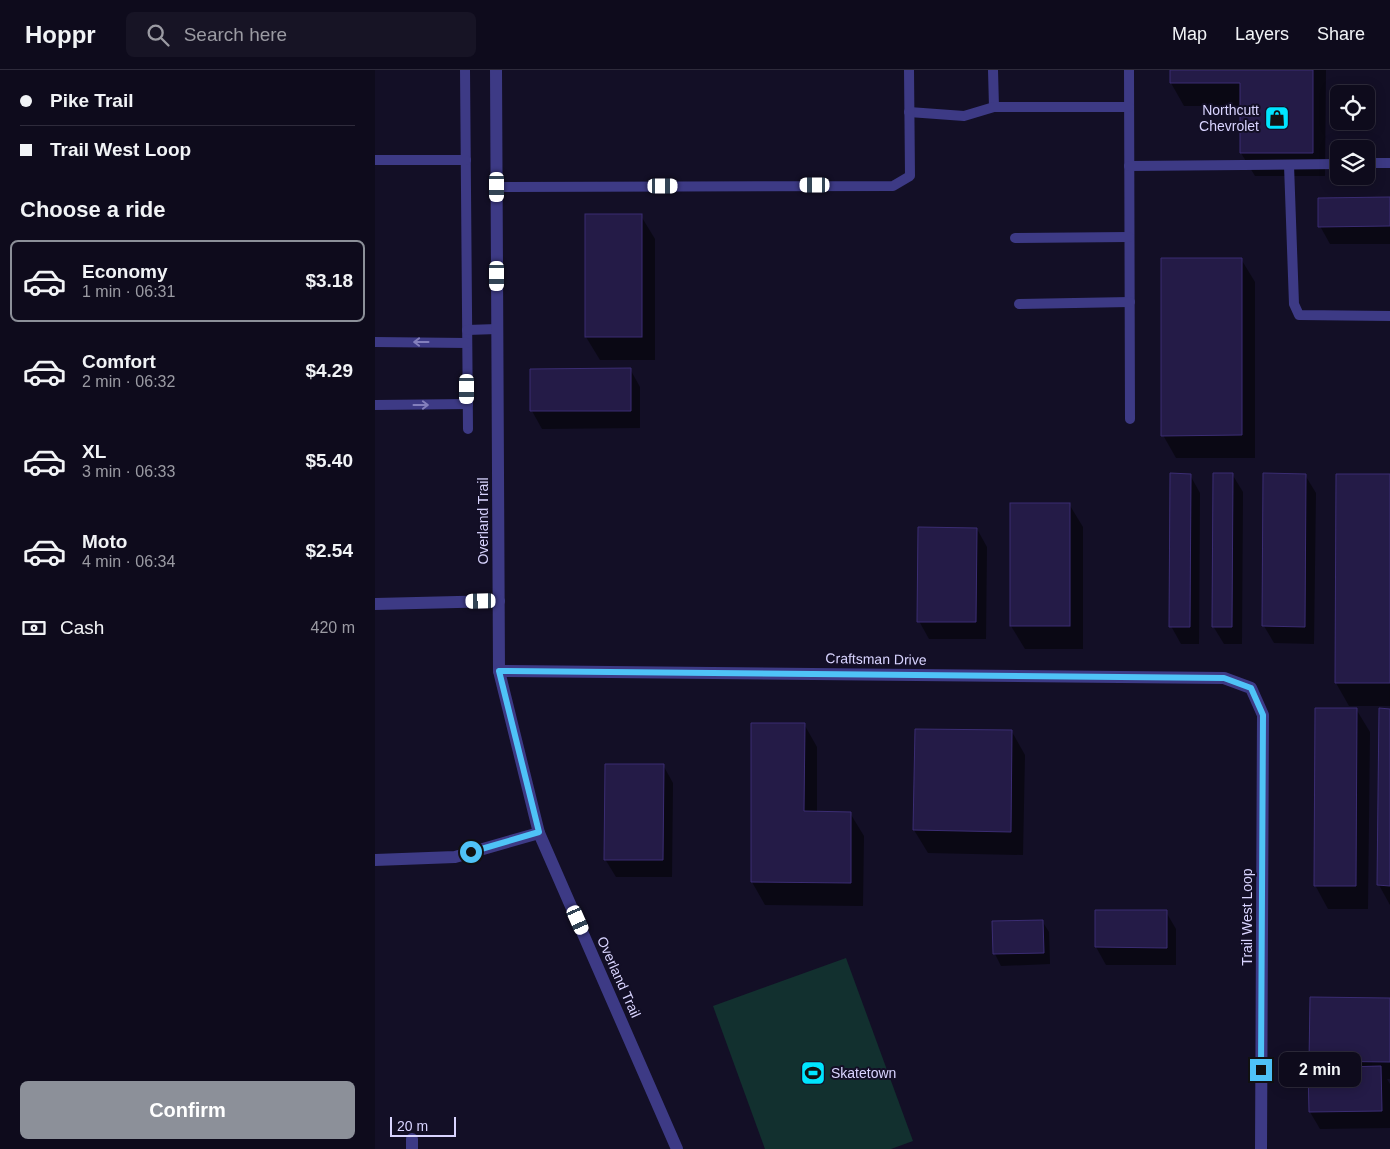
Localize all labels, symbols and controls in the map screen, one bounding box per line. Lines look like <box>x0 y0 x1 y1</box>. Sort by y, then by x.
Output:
search box <box>126 12 476 57</box>
text: Hoppr <box>25 21 96 48</box>
icon: search <box>144 21 172 49</box>
text: Search here <box>184 24 287 45</box>
text: Map <box>1172 24 1207 44</box>
text: Layers <box>1235 24 1289 44</box>
text: Share <box>1317 24 1365 44</box>
map controls <box>1330 85 1375 185</box>
button: locate <box>1330 85 1375 130</box>
text: Pike Trail <box>50 90 133 111</box>
place label: Northcutt Chevrolet <box>1199 102 1259 134</box>
shop icon: Northcutt Chevrolet <box>1264 105 1290 131</box>
text: Trail West Loop <box>50 139 191 160</box>
button: layers <box>1330 140 1375 185</box>
car <box>489 172 504 202</box>
car <box>800 178 830 193</box>
car <box>648 179 678 194</box>
text: Choose a ride <box>20 197 165 222</box>
icon: car <box>22 259 67 304</box>
text: Economy <box>82 261 168 282</box>
car <box>489 261 504 291</box>
text: $3.18 <box>305 270 353 291</box>
text: 1 min · 06:31 <box>82 283 175 300</box>
one-way arrow <box>413 338 429 347</box>
icon: car <box>22 349 67 394</box>
text: Comfort <box>82 351 156 372</box>
text: $4.29 <box>305 360 353 381</box>
text: 2 min · 06:32 <box>82 373 175 390</box>
car <box>459 374 474 404</box>
one-way arrow <box>413 400 429 410</box>
icon: car <box>22 439 67 484</box>
text: XL <box>82 441 106 462</box>
text: $5.40 <box>305 450 353 471</box>
text: 3 min · 06:33 <box>82 463 175 480</box>
street label: Overland Trail <box>475 477 491 565</box>
icon: car <box>22 529 67 574</box>
text: Moto <box>82 531 127 552</box>
text: $2.54 <box>305 540 353 561</box>
text: 4 min · 06:34 <box>82 553 175 570</box>
car <box>465 593 496 609</box>
icon: cash <box>20 614 48 642</box>
text: Cash <box>60 617 104 638</box>
text: 420 m <box>311 619 355 636</box>
street label: Craftsman Drive <box>825 650 927 668</box>
route start <box>460 841 482 863</box>
street label: Trail West Loop <box>1239 868 1255 966</box>
car <box>565 903 590 937</box>
street label: Overland Trail <box>594 934 644 1020</box>
callout: 2 min <box>1279 1052 1361 1088</box>
route end <box>1250 1059 1272 1081</box>
sports icon: Skatetown <box>800 1060 826 1086</box>
text: 2 min <box>1299 1061 1341 1078</box>
place label: Skatetown <box>831 1065 896 1081</box>
button: Confirm <box>20 1081 355 1139</box>
scale bar <box>390 1114 456 1137</box>
text: 20 m <box>397 1118 428 1134</box>

